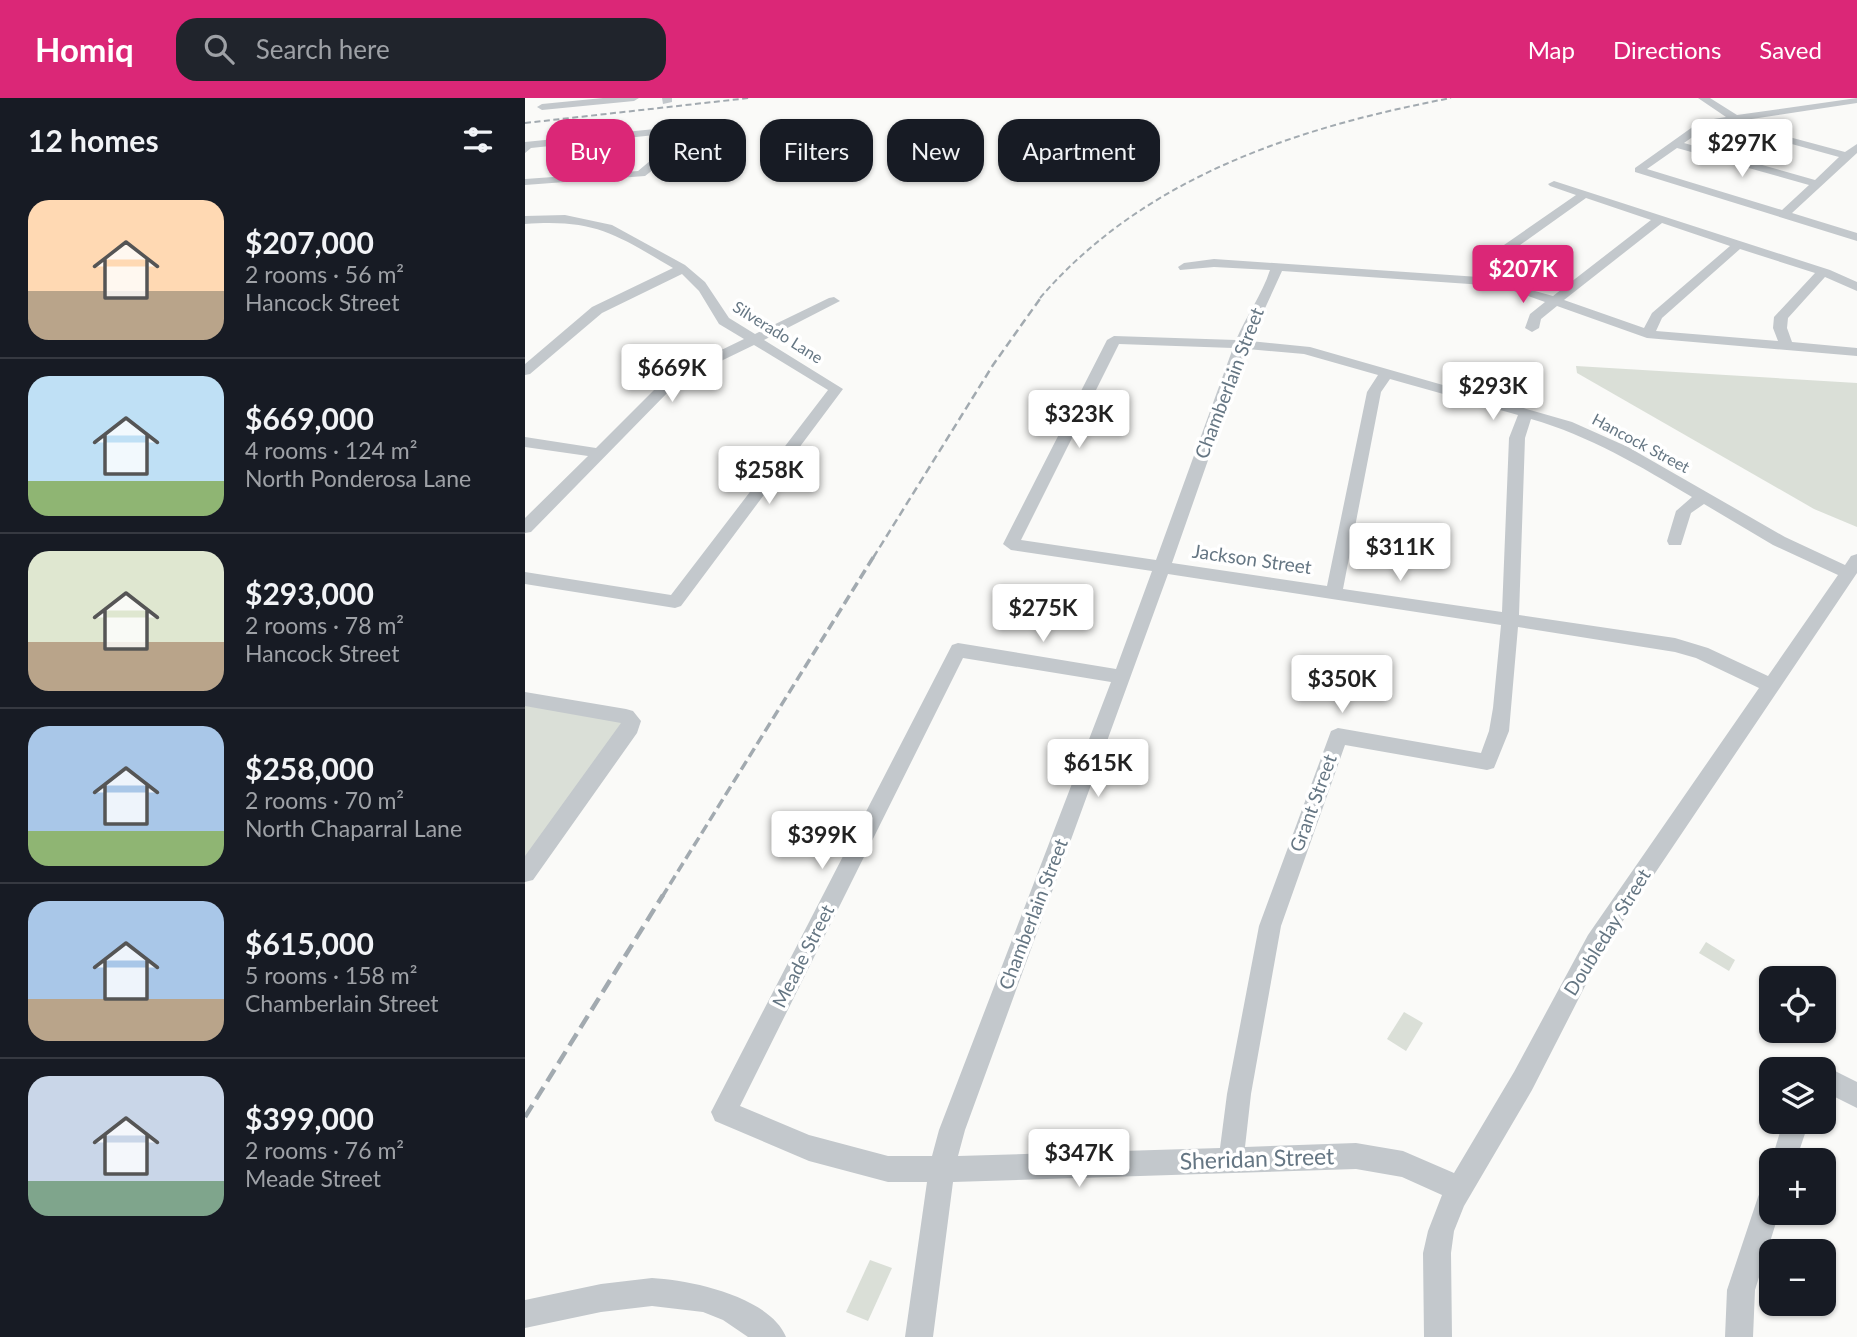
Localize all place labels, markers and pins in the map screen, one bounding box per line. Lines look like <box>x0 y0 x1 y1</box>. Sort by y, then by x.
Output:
pin: $297K <box>1693 120 1791 179</box>
pin: $207K <box>1474 246 1572 305</box>
pin: $669K <box>623 344 721 404</box>
pin: $293K <box>1444 362 1542 422</box>
pin: $323K <box>1030 390 1128 450</box>
pin: $258K <box>720 446 818 506</box>
pin: $311K <box>1351 524 1449 583</box>
pin: $275K <box>994 584 1092 644</box>
pin: $350K <box>1293 656 1391 715</box>
pin: $615K <box>1049 740 1147 799</box>
pin: $399K <box>773 812 871 871</box>
pin: $347K <box>1030 1130 1128 1189</box>

